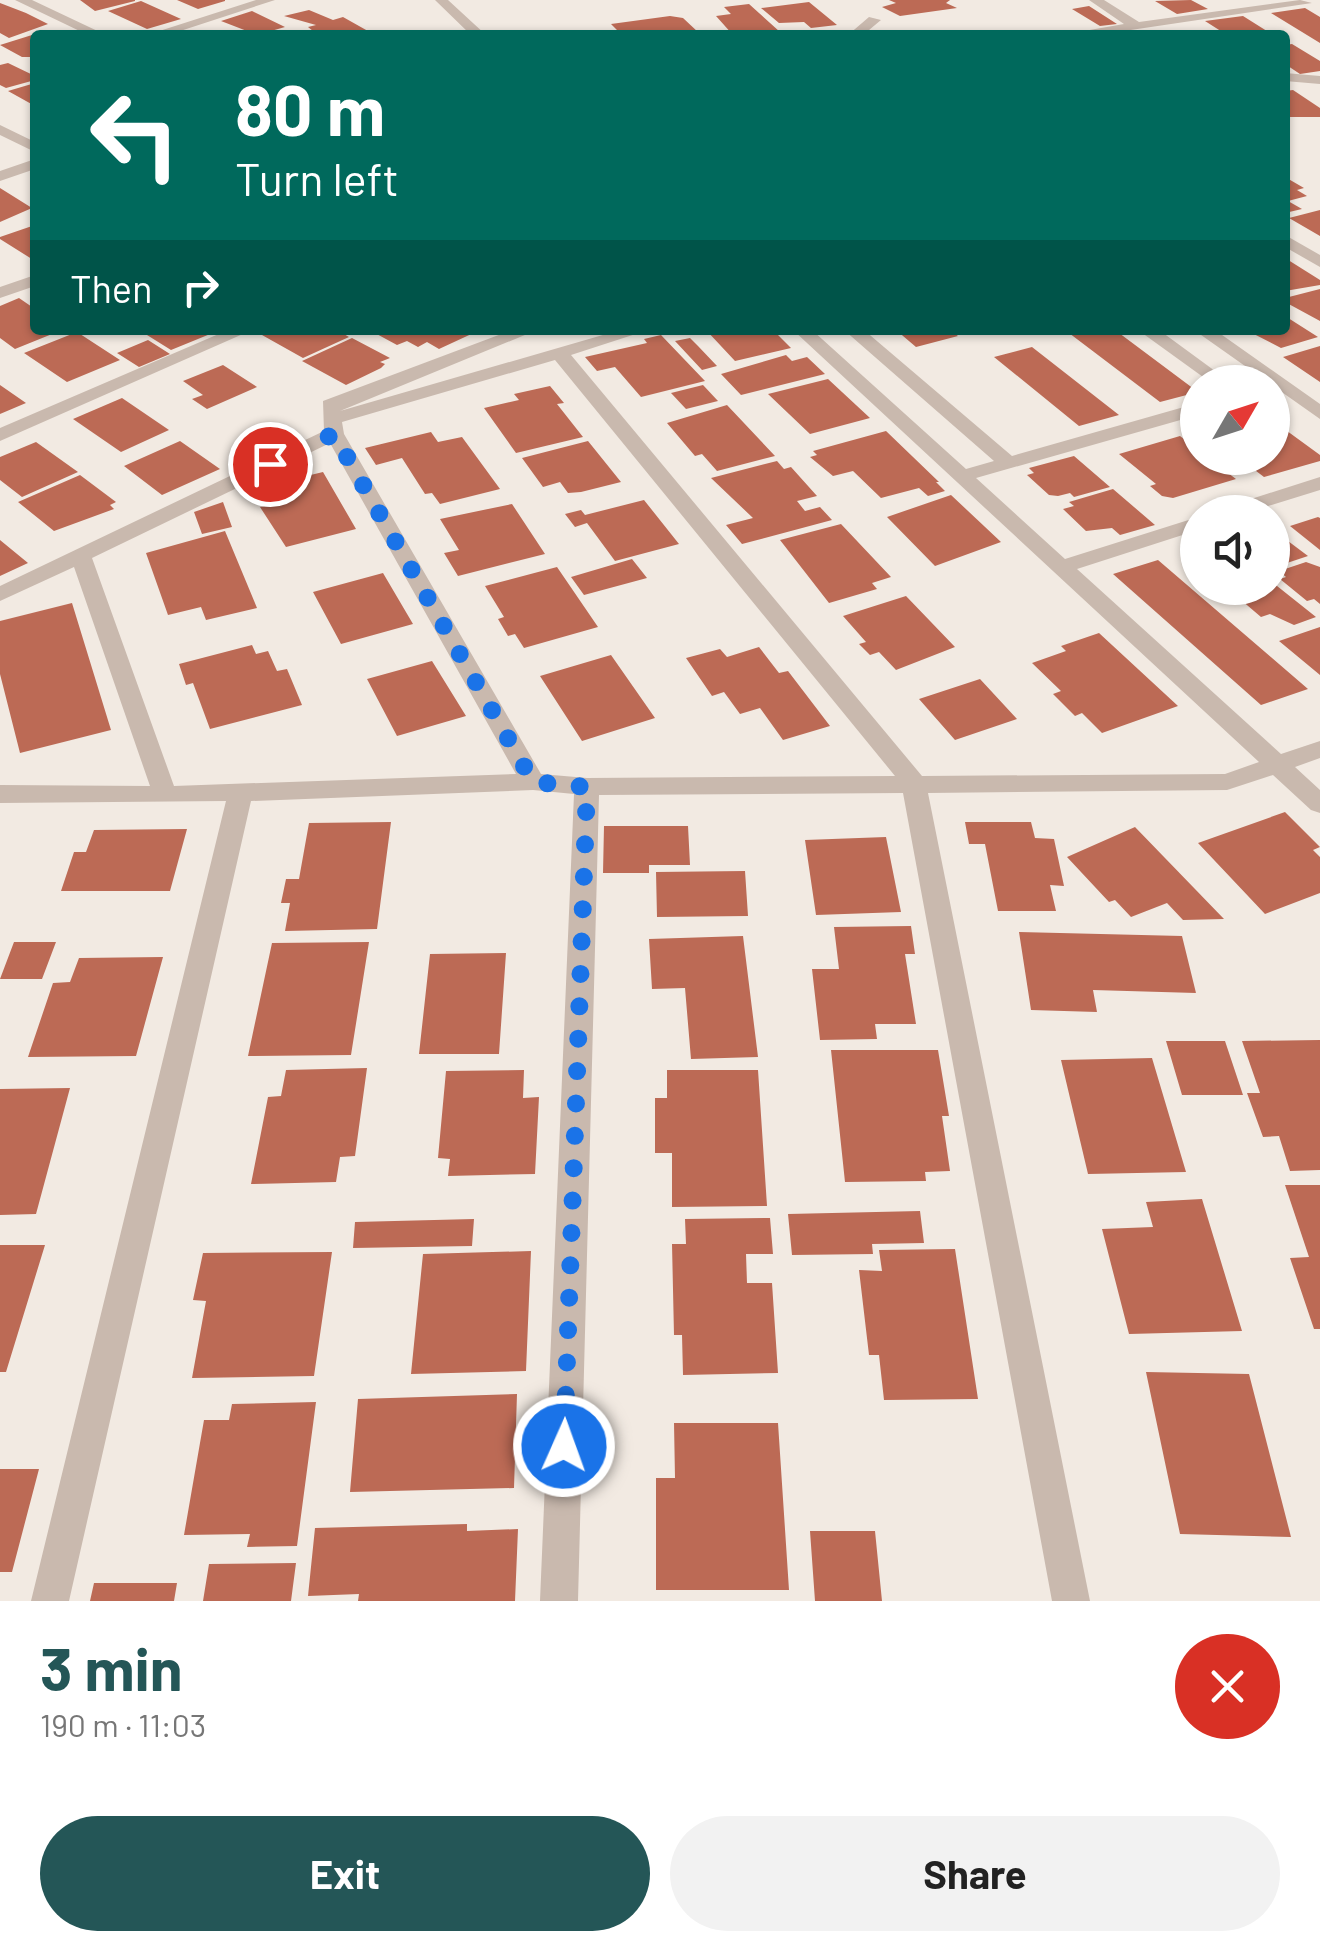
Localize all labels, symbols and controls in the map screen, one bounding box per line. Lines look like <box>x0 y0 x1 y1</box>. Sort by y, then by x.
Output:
text: 80 m <box>235 66 385 150</box>
icon: left <box>70 70 200 200</box>
text: Turn left <box>235 151 399 205</box>
icon: right <box>173 260 228 315</box>
text: Then <box>70 265 153 311</box>
north arrow <box>1180 365 1290 475</box>
map controls <box>1180 365 1290 605</box>
pin <box>228 422 313 507</box>
icon: arrive <box>243 437 298 492</box>
button: sound <box>1180 495 1290 605</box>
position arrow <box>512 1394 616 1498</box>
text: 3 min <box>40 1631 183 1703</box>
button: close <box>1175 1634 1280 1739</box>
text: 190 m · 11:03 <box>40 1705 206 1743</box>
button: Exit <box>40 1816 650 1931</box>
button: Share <box>670 1816 1280 1931</box>

